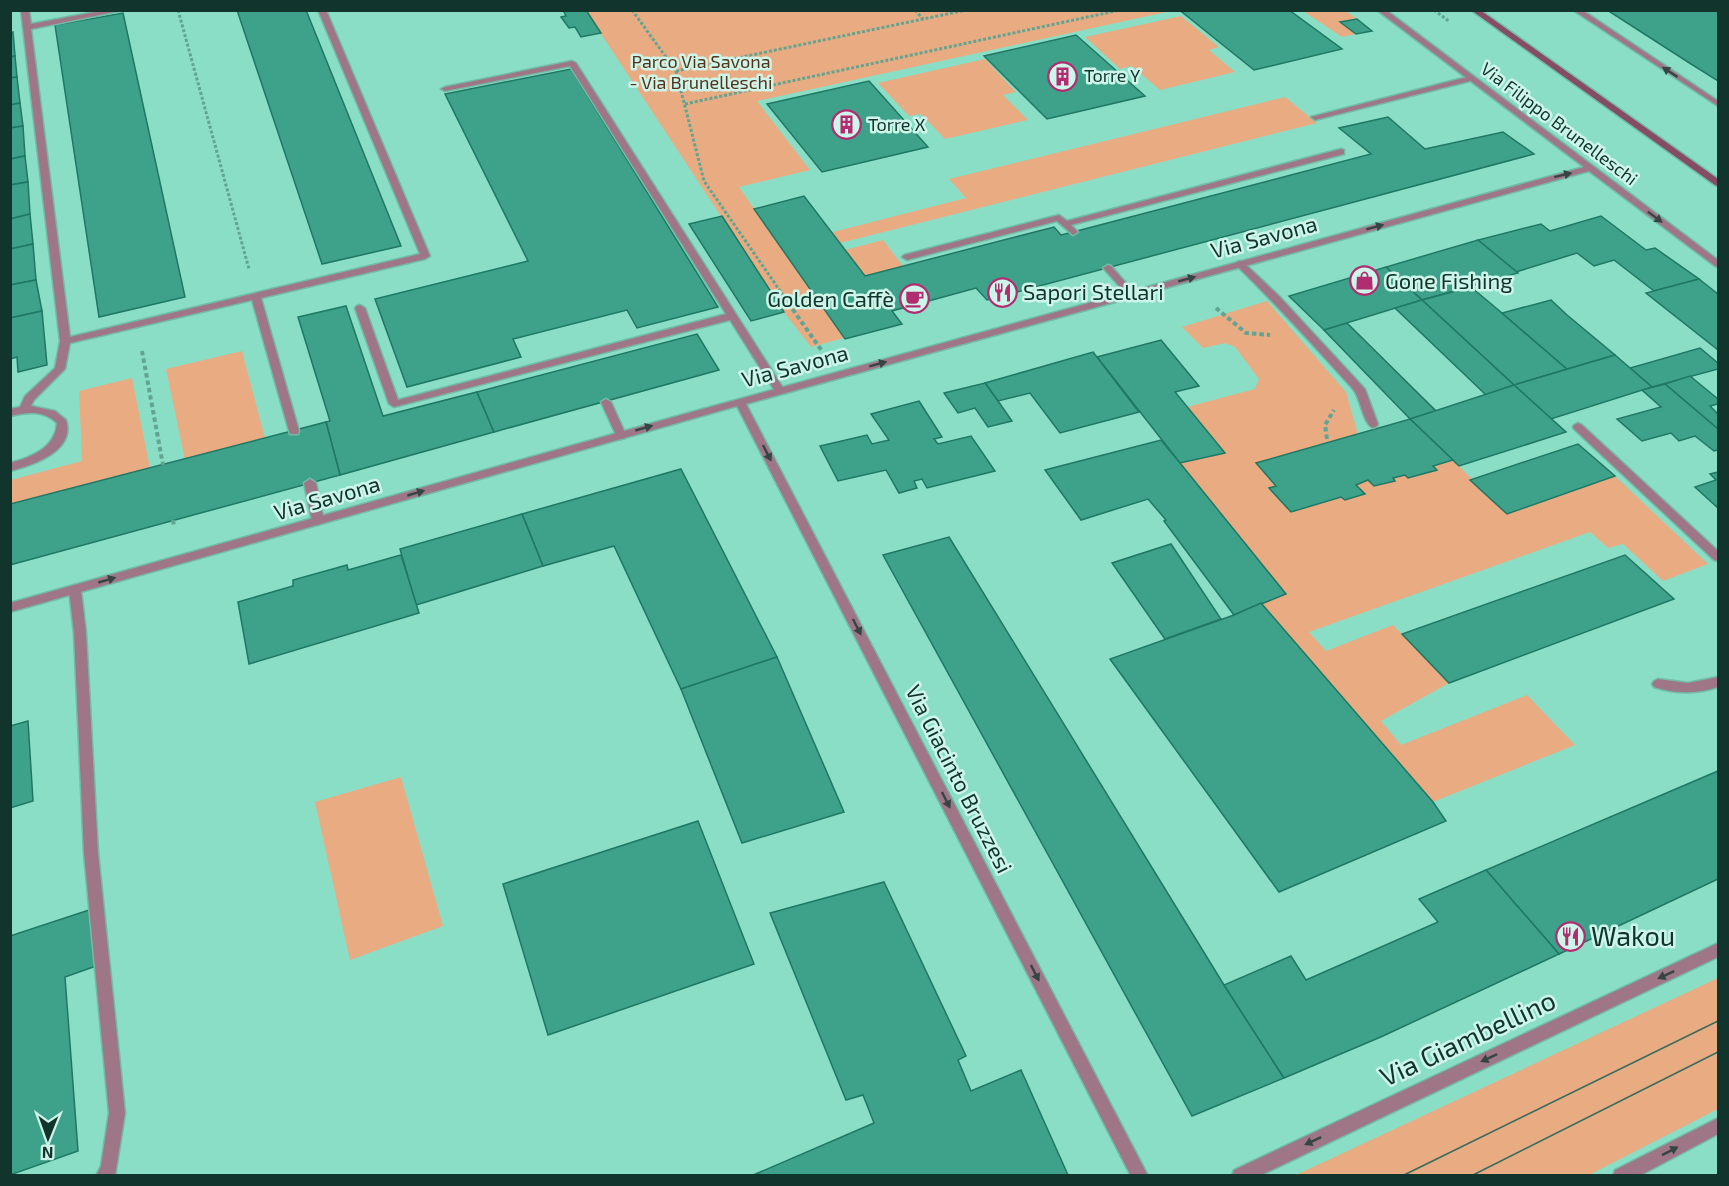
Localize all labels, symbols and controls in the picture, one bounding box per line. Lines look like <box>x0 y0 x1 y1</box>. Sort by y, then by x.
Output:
park label: Parco Via Savona - Via Brunelleschi <box>630 50 772 93</box>
street label: Via Filippo Brunelleschi <box>1477 57 1642 189</box>
building icon: Torre Y <box>1047 60 1079 92</box>
place label: Torre Y <box>1084 64 1141 86</box>
one-way arrow <box>1661 66 1678 77</box>
building icon: Torre X <box>831 109 863 141</box>
place label: Torre X <box>868 113 926 135</box>
one-way arrow <box>1554 170 1572 180</box>
street label: Via Savona <box>1208 209 1320 263</box>
one-way arrow <box>1647 210 1663 223</box>
one-way arrow <box>1366 222 1384 231</box>
shop icon: Gone Fishing <box>1348 265 1380 297</box>
place label: Gone Fishing <box>1385 267 1513 293</box>
one-way arrow <box>1178 273 1196 283</box>
restaurant icon: Sapori Stellari <box>986 276 1018 308</box>
place label: Sapori Stellari <box>1023 278 1164 304</box>
cafe icon: Golden Caffè <box>899 283 931 315</box>
place label: Golden Caffè <box>767 285 894 311</box>
street label: Via Savona <box>739 338 851 392</box>
one-way arrow <box>869 359 887 368</box>
one-way arrow <box>635 423 653 432</box>
one-way arrow <box>763 445 772 462</box>
street label: Via Savona <box>271 469 383 525</box>
one-way arrow <box>407 488 425 497</box>
one-way arrow <box>98 575 116 585</box>
one-way arrow <box>852 618 862 635</box>
street label: Via Giacinto Bruzzesi <box>901 680 1019 877</box>
one-way arrow <box>941 792 951 809</box>
place label: Wakou <box>1591 919 1675 951</box>
restaurant icon: Wakou <box>1554 921 1586 953</box>
one-way arrow <box>1031 965 1040 982</box>
one-way arrow <box>1657 970 1674 979</box>
street label: Via Giambellino <box>1374 983 1560 1092</box>
one-way arrow <box>1481 1053 1498 1062</box>
north arrow <box>18 1108 78 1168</box>
one-way arrow <box>1304 1136 1321 1145</box>
text: N <box>42 1144 54 1163</box>
one-way arrow <box>1661 1146 1678 1155</box>

